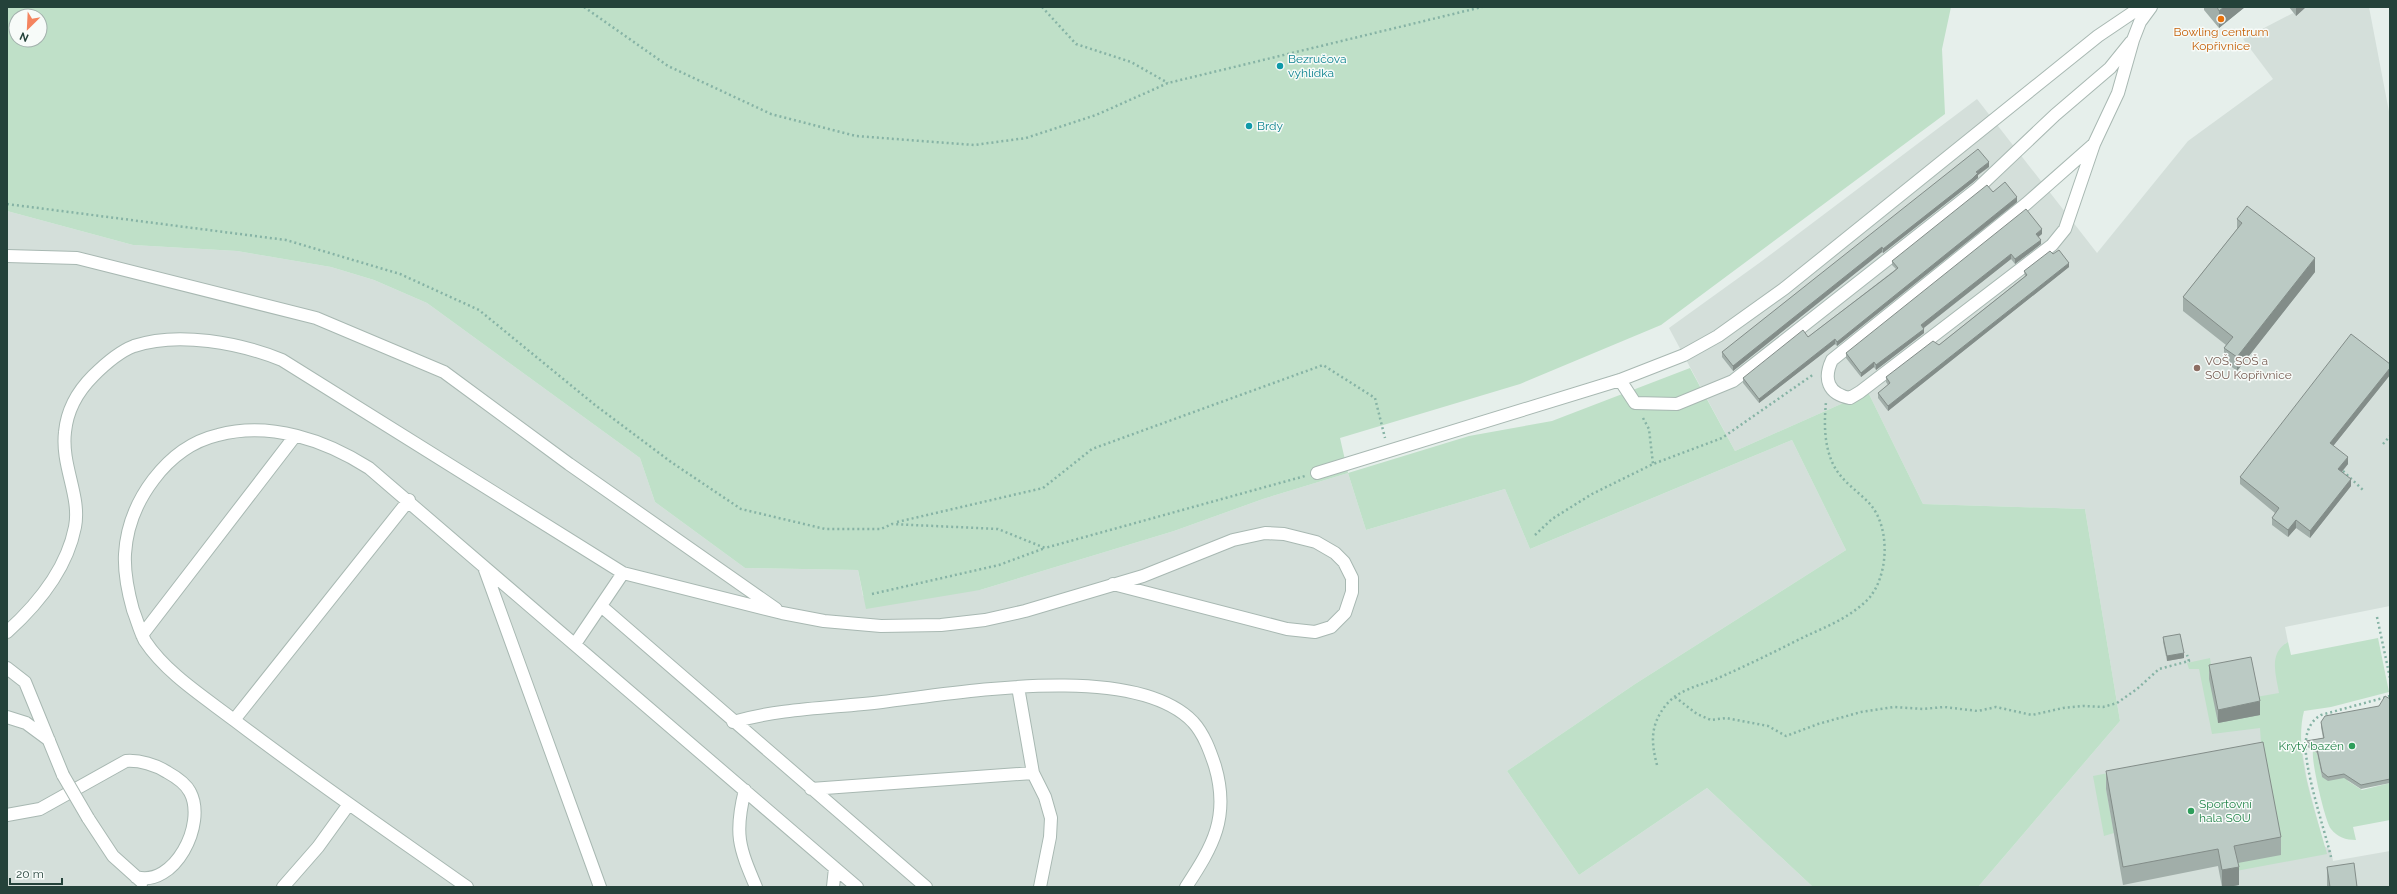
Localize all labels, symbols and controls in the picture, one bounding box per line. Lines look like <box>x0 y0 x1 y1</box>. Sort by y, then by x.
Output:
north arrow <box>8 8 48 48</box>
marker: Bowling centrum Kopřivnice <box>2216 14 2226 24</box>
place label: Bowling centrum Kopřivnice <box>2174 25 2268 53</box>
text: N <box>18 29 31 44</box>
place label: Bezručova vyhlídka <box>1288 52 1346 80</box>
marker: Bezručova vyhlídka <box>1275 61 1285 71</box>
place label: Brdy <box>1257 119 1284 133</box>
marker: Brdy <box>1244 121 1254 131</box>
place label: VOŠ, SOŠ a SOU Kopřivnice <box>2205 354 2292 382</box>
marker: VOŠ, SOŠ a SOU Kopřivnice <box>2192 363 2202 373</box>
place label: Krytý bazén <box>2279 739 2344 753</box>
marker: Krytý bazén <box>2347 741 2357 751</box>
place label: Sportovní hala SOU <box>2199 797 2252 825</box>
marker: Sportovní hala SOU <box>2186 806 2196 816</box>
scale bar <box>10 860 62 886</box>
text: 20 m <box>16 867 44 881</box>

